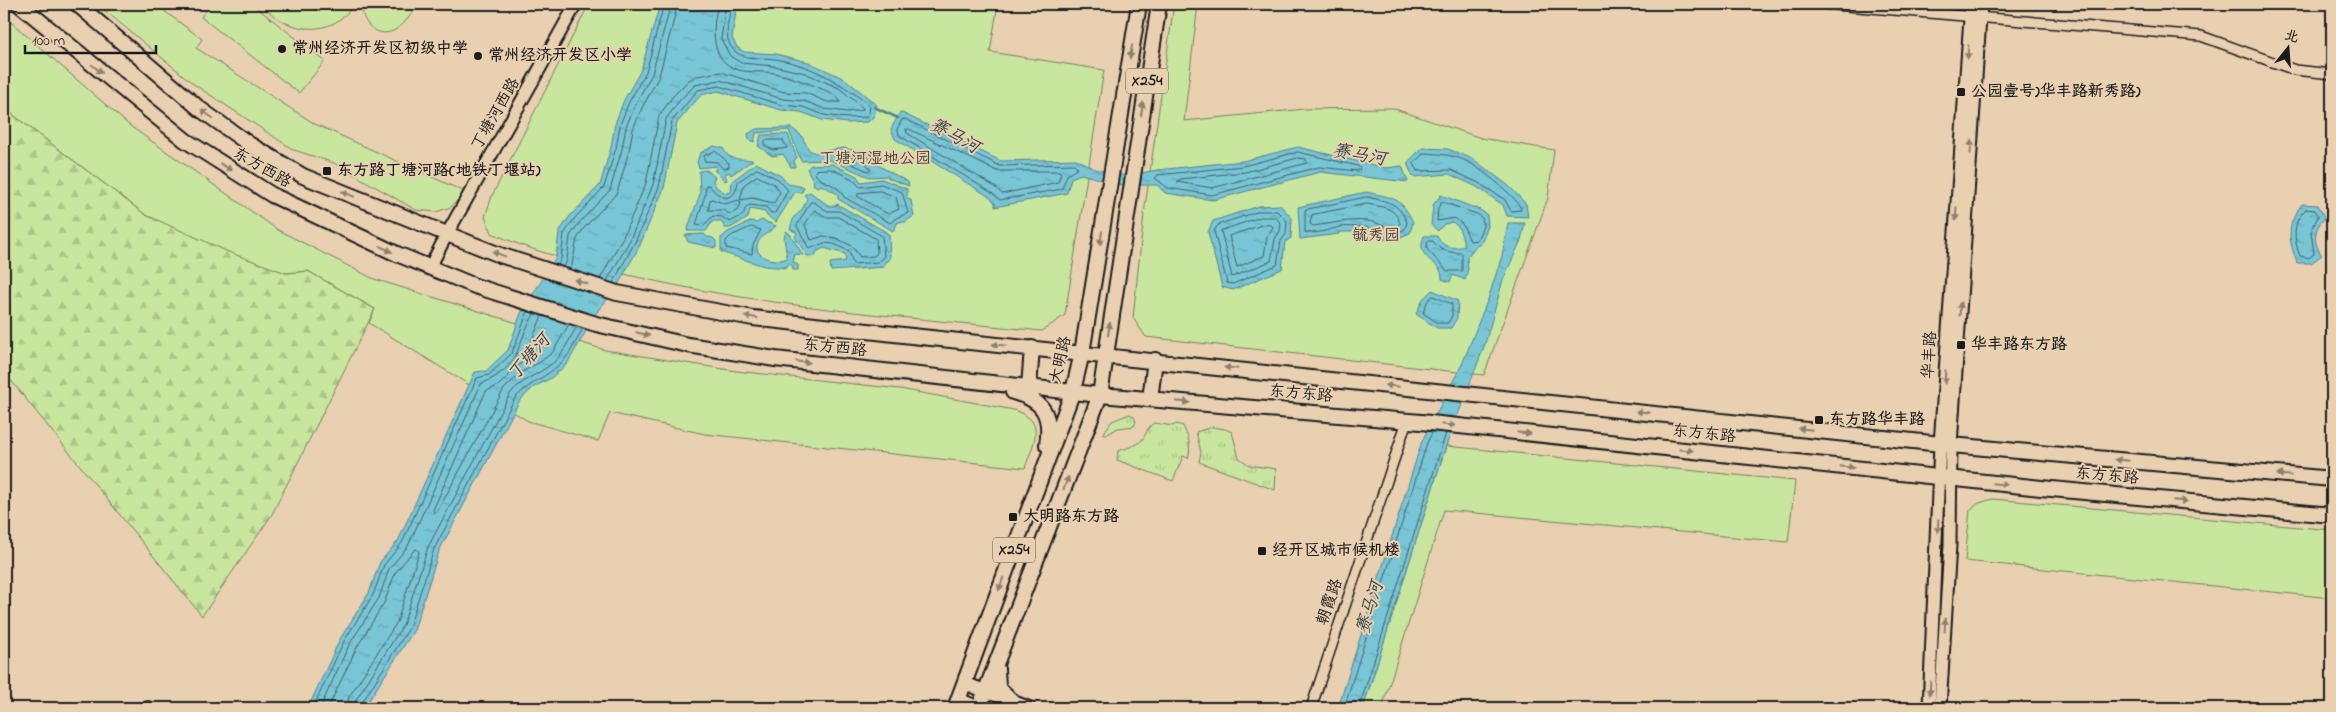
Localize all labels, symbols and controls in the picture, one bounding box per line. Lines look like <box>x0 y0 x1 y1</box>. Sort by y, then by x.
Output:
scale bar <box>25 22 156 54</box>
north arrow <box>2264 22 2314 72</box>
text: 北 <box>2282 25 2301 49</box>
text: 100 m <box>32 30 65 52</box>
place label: 常州经济开发区初级中学 <box>292 37 468 61</box>
marker: 常州经济开发区初级中学 <box>276 43 288 55</box>
place label: 常州经济开发区小学 <box>488 44 632 68</box>
one-way arrow <box>1127 44 1135 60</box>
one-way arrow <box>1963 45 1971 61</box>
marker: 常州经济开发区小学 <box>472 50 484 62</box>
one-way arrow <box>90 64 103 75</box>
road number: X254 <box>1126 68 1168 94</box>
street label: 丁塘河西路 <box>466 73 526 155</box>
place label: 公园壹号)华丰路新秀路) <box>1971 80 2141 104</box>
marker: 公园壹号)华丰路新秀路) <box>1955 86 1967 98</box>
one-way arrow <box>1139 101 1147 117</box>
one-way arrow <box>201 109 214 119</box>
water label: 赛马河 <box>924 113 987 163</box>
water label: 赛马河 <box>1330 139 1391 174</box>
one-way arrow <box>1968 139 1976 155</box>
street label: 东方西路 <box>228 142 296 194</box>
park label: 丁塘河湿地公园 <box>819 147 931 171</box>
place label: 东方路丁塘河路(地铁丁堰站) <box>337 159 541 183</box>
one-way arrow <box>219 163 232 172</box>
marker: 东方路丁塘河路(地铁丁堰站) <box>321 165 333 177</box>
one-way arrow <box>341 190 355 198</box>
one-way arrow <box>1952 207 1960 223</box>
park label: 毓秀园 <box>1352 224 1400 248</box>
one-way arrow <box>1097 230 1105 246</box>
one-way arrow <box>379 245 393 253</box>
one-way arrow <box>491 250 506 258</box>
one-way arrow <box>573 277 588 285</box>
one-way arrow <box>1957 301 1965 317</box>
one-way arrow <box>742 313 758 321</box>
one-way arrow <box>1105 321 1113 337</box>
water label: 丁塘河 <box>502 327 559 387</box>
one-way arrow <box>636 330 651 338</box>
street label: 华丰路 <box>1916 330 1944 380</box>
street label: 东方西路 <box>802 333 868 363</box>
place label: 华丰路东方路 <box>1971 333 2067 357</box>
street label: 大明路 <box>1044 334 1078 386</box>
marker: 华丰路东方路 <box>1955 339 1967 351</box>
one-way arrow <box>991 341 1007 349</box>
one-way arrow <box>796 358 812 366</box>
one-way arrow <box>1223 364 1239 372</box>
one-way arrow <box>1941 369 1949 385</box>
street label: 东方东路 <box>1268 379 1334 409</box>
one-way arrow <box>1384 382 1400 390</box>
one-way arrow <box>1175 398 1191 406</box>
one-way arrow <box>1635 408 1651 416</box>
place label: 东方路华丰路 <box>1829 408 1925 432</box>
marker: 东方路华丰路 <box>1813 414 1825 426</box>
street label: 东方东路 <box>1671 419 1737 449</box>
one-way arrow <box>1440 421 1456 429</box>
one-way arrow <box>1797 425 1813 433</box>
one-way arrow <box>1516 429 1532 437</box>
one-way arrow <box>1678 446 1694 454</box>
one-way arrow <box>2114 456 2130 464</box>
street label: 东方东路 <box>2074 461 2140 491</box>
one-way arrow <box>1839 463 1855 471</box>
one-way arrow <box>2275 471 2291 479</box>
one-way arrow <box>1062 475 1070 490</box>
one-way arrow <box>1993 480 2009 488</box>
one-way arrow <box>2172 497 2188 505</box>
place label: 大明路东方路 <box>1023 505 1119 529</box>
marker: 大明路东方路 <box>1007 511 1019 523</box>
one-way arrow <box>1934 518 1942 534</box>
road number: X254 <box>993 538 1035 562</box>
place label: 经开区城市候机楼 <box>1272 539 1400 563</box>
marker: 经开区城市候机楼 <box>1256 545 1268 557</box>
street label: 朝霞路 <box>1311 575 1349 629</box>
water label: 赛马河 <box>1351 576 1392 638</box>
one-way arrow <box>997 577 1004 592</box>
one-way arrow <box>1942 616 1950 632</box>
one-way arrow <box>1926 680 1934 696</box>

